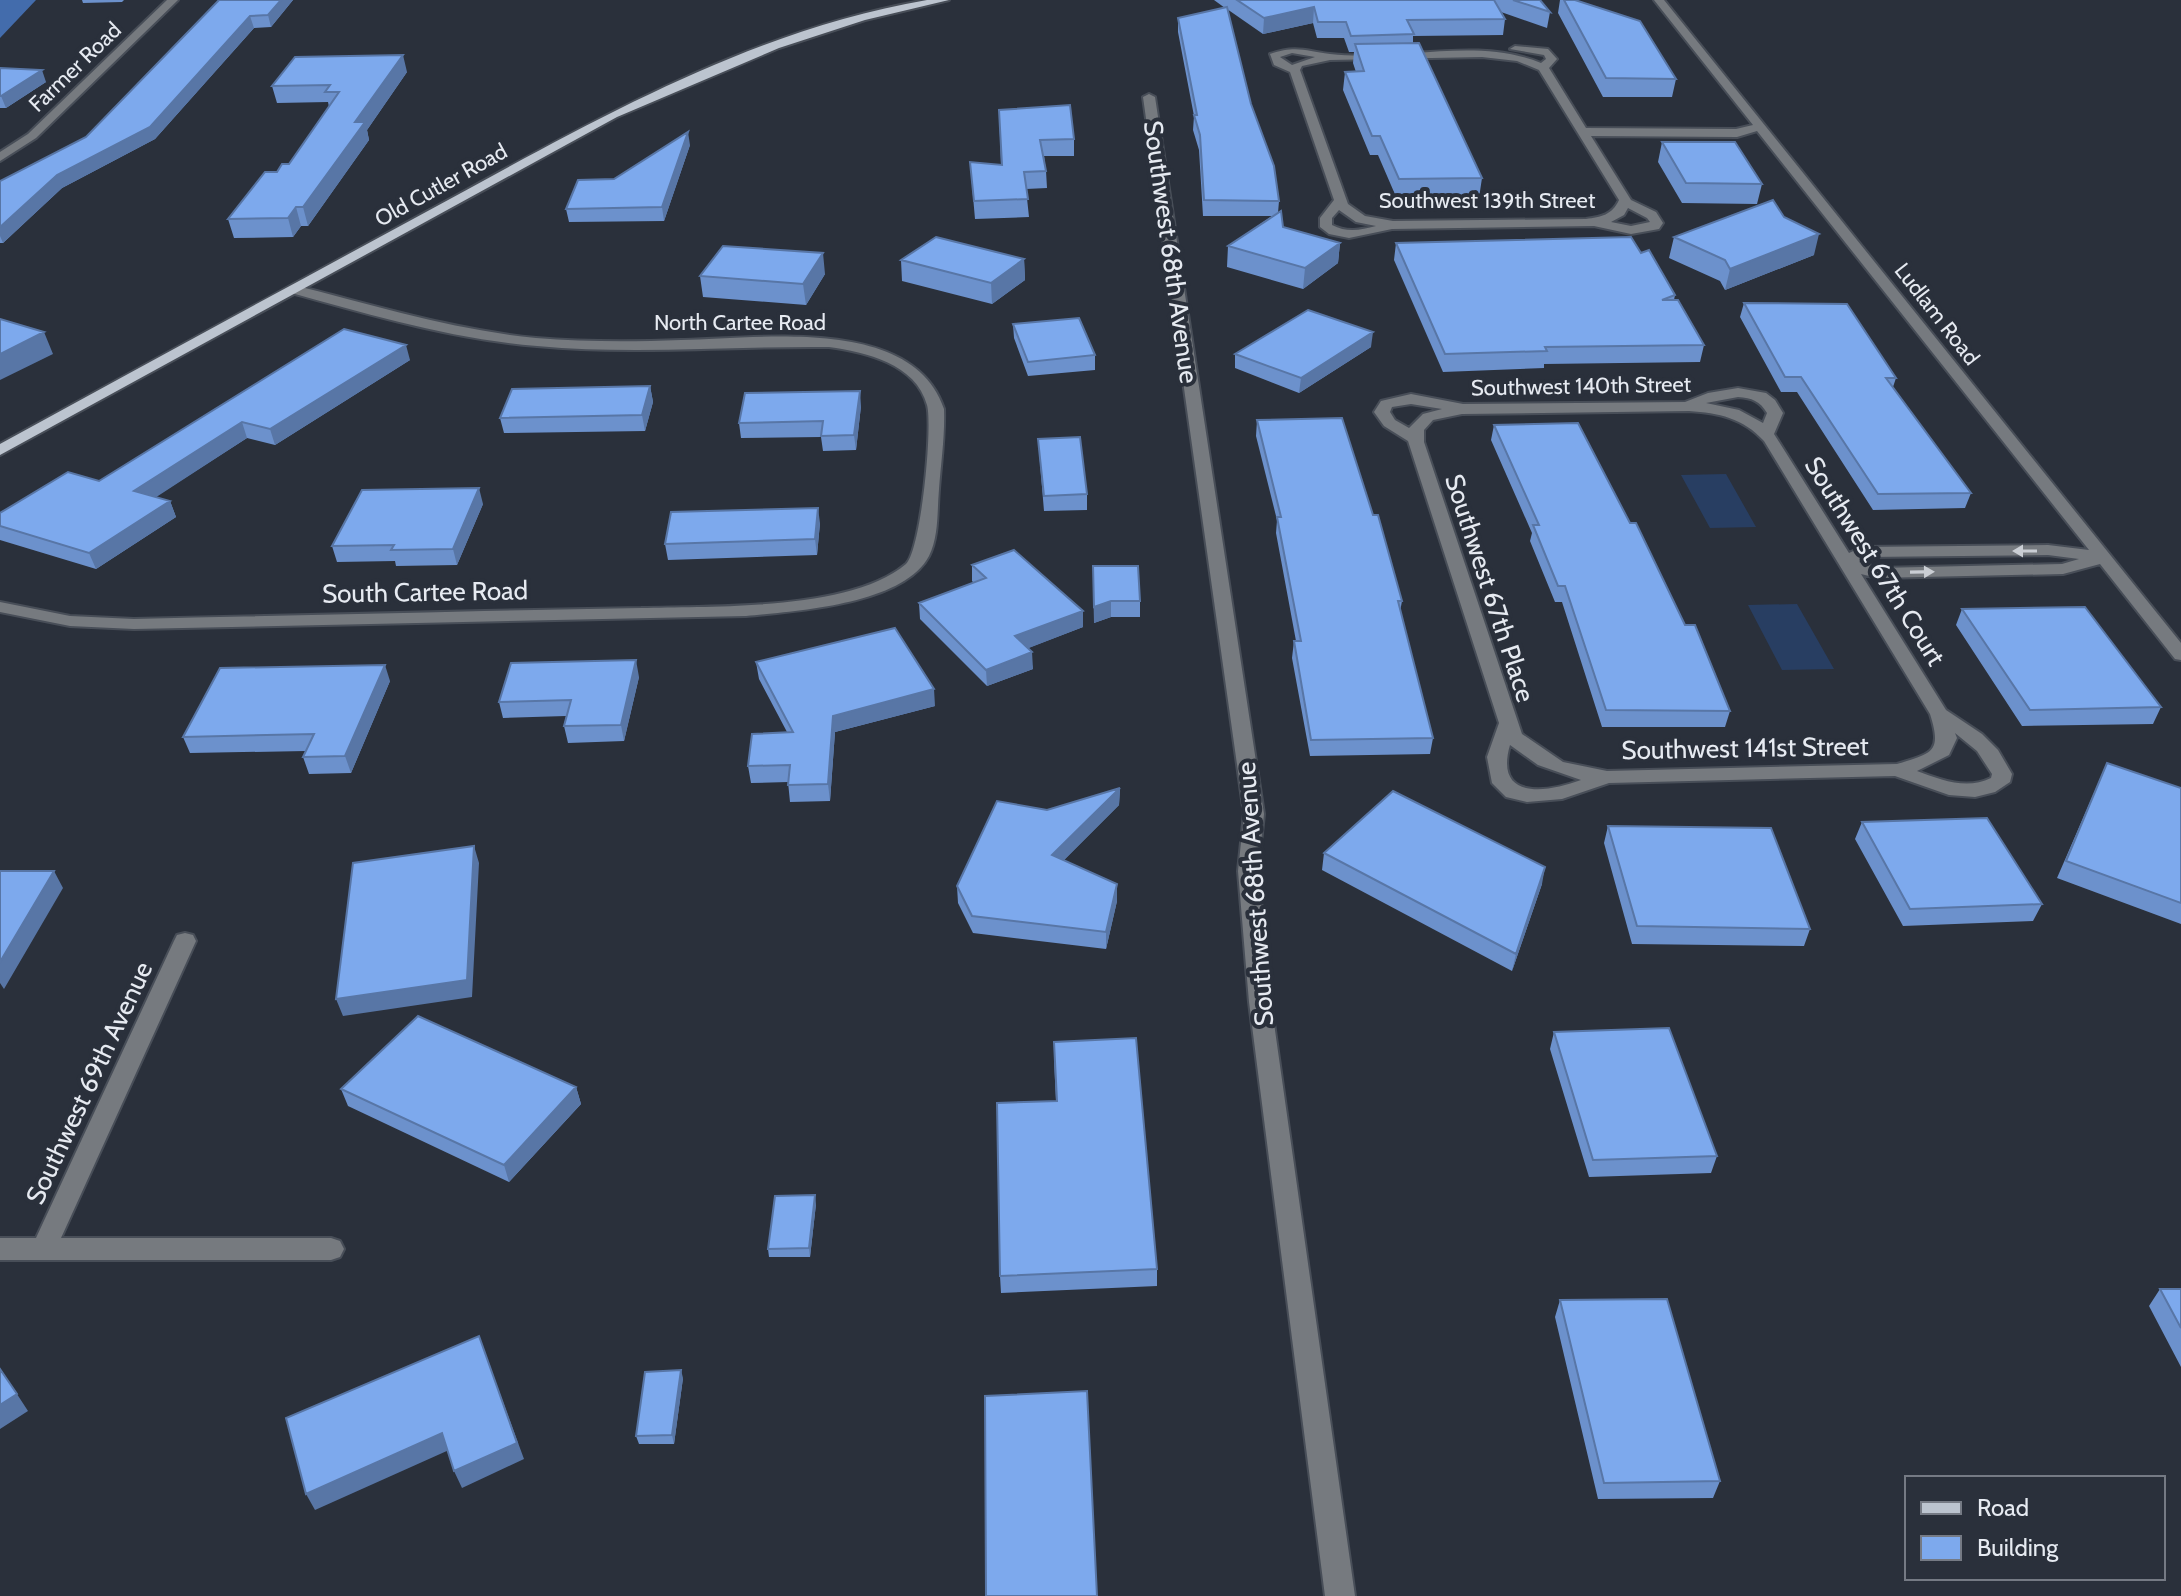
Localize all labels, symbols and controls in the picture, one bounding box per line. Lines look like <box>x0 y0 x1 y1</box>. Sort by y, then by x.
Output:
street label: Farmer Road <box>23 16 127 118</box>
street label: Southwest 68th Avenue <box>1137 119 1205 385</box>
street label: Old Cutler Road <box>370 138 512 232</box>
street label: Southwest 139th Street <box>1379 187 1596 214</box>
street label: Ludlam Road <box>1889 257 1985 371</box>
street label: North Cartee Road <box>654 309 826 336</box>
street label: Southwest 140th Street <box>1471 371 1692 401</box>
street label: Southwest 67th Court <box>1798 451 1952 671</box>
street label: Southwest 67th Place <box>1438 470 1542 706</box>
one-way arrow <box>2012 544 2037 557</box>
one-way arrow <box>1910 566 1935 578</box>
street label: South Cartee Road <box>322 574 528 610</box>
street label: Southwest 141st Street <box>1621 730 1869 766</box>
street label: Southwest 68th Avenue <box>1230 761 1280 1027</box>
street label: Southwest 69th Avenue <box>19 957 159 1209</box>
legend <box>1905 1476 2165 1580</box>
text: Road <box>1977 1493 2029 1522</box>
text: Building <box>1977 1533 2059 1562</box>

